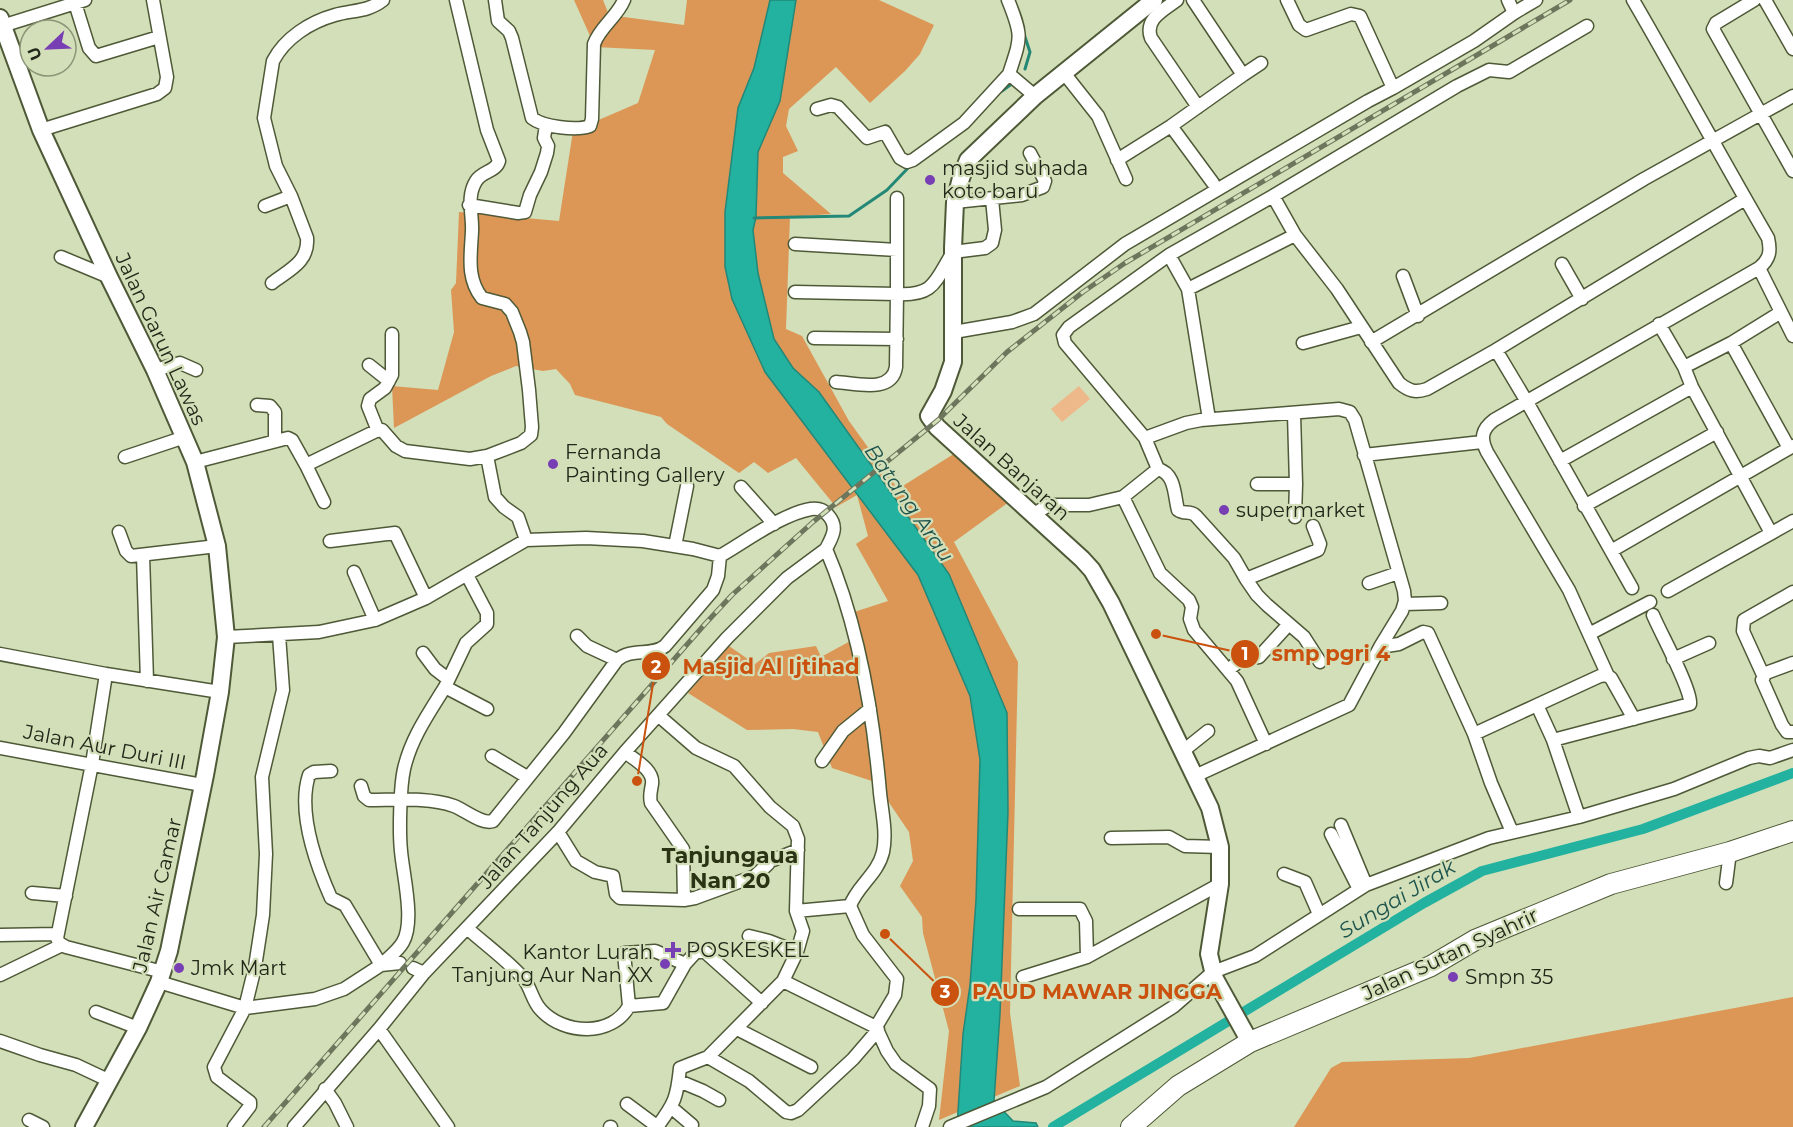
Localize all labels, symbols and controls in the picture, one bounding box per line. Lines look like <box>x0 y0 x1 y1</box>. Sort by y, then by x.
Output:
north arrow <box>18 18 78 78</box>
text: U <box>23 44 46 63</box>
place label: masjid suhada koto baru <box>942 156 1088 203</box>
marker: masjid suhada koto baru <box>923 173 937 187</box>
street label: Jalan Garun Lawas <box>110 248 212 429</box>
street label: Jalan Banjaran <box>948 408 1075 525</box>
water label: Batang Arau <box>860 439 959 566</box>
place label: Fernanda Painting Gallery <box>565 440 725 487</box>
marker: Fernanda Painting Gallery <box>546 457 560 471</box>
place label: supermarket <box>1236 498 1365 522</box>
marker: supermarket <box>1217 503 1231 517</box>
callout: smp pgri 4 <box>1230 635 1403 674</box>
text: smp pgri 4 <box>1272 641 1391 666</box>
text: 1 <box>1241 643 1249 665</box>
callout: Masjid Al Ijtihad <box>641 647 872 686</box>
text: Masjid Al Ijtihad <box>682 654 860 679</box>
text: 2 <box>651 656 662 678</box>
street label: Jalan Aur Duri III <box>21 719 188 775</box>
street label: Jalan Tanjung Aua <box>473 738 613 894</box>
street label: Jalan Air Camar <box>127 816 186 975</box>
district label: Tanjungaua Nan 20 <box>662 842 798 894</box>
water label: Sungai Jirak <box>1334 853 1461 943</box>
street label: Jalan Sutan Syahrir <box>1357 903 1542 1006</box>
place label: POSKESKEL <box>686 938 809 962</box>
place label: Kantor Lurah Tanjung Aur Nan XX <box>452 940 653 987</box>
marker: POSKESKEL <box>664 941 682 959</box>
place label: Jmk Mart <box>190 956 287 980</box>
marker: Kantor Lurah Tanjung Aur Nan XX <box>658 957 672 971</box>
marker: Jmk Mart <box>172 961 186 975</box>
place label: Smpn 35 <box>1465 965 1553 989</box>
marker: Smpn 35 <box>1446 970 1460 984</box>
callout: PAUD MAWAR JINGGA <box>930 972 1234 1011</box>
text: PAUD MAWAR JINGGA <box>972 979 1223 1004</box>
text: 3 <box>939 981 951 1003</box>

